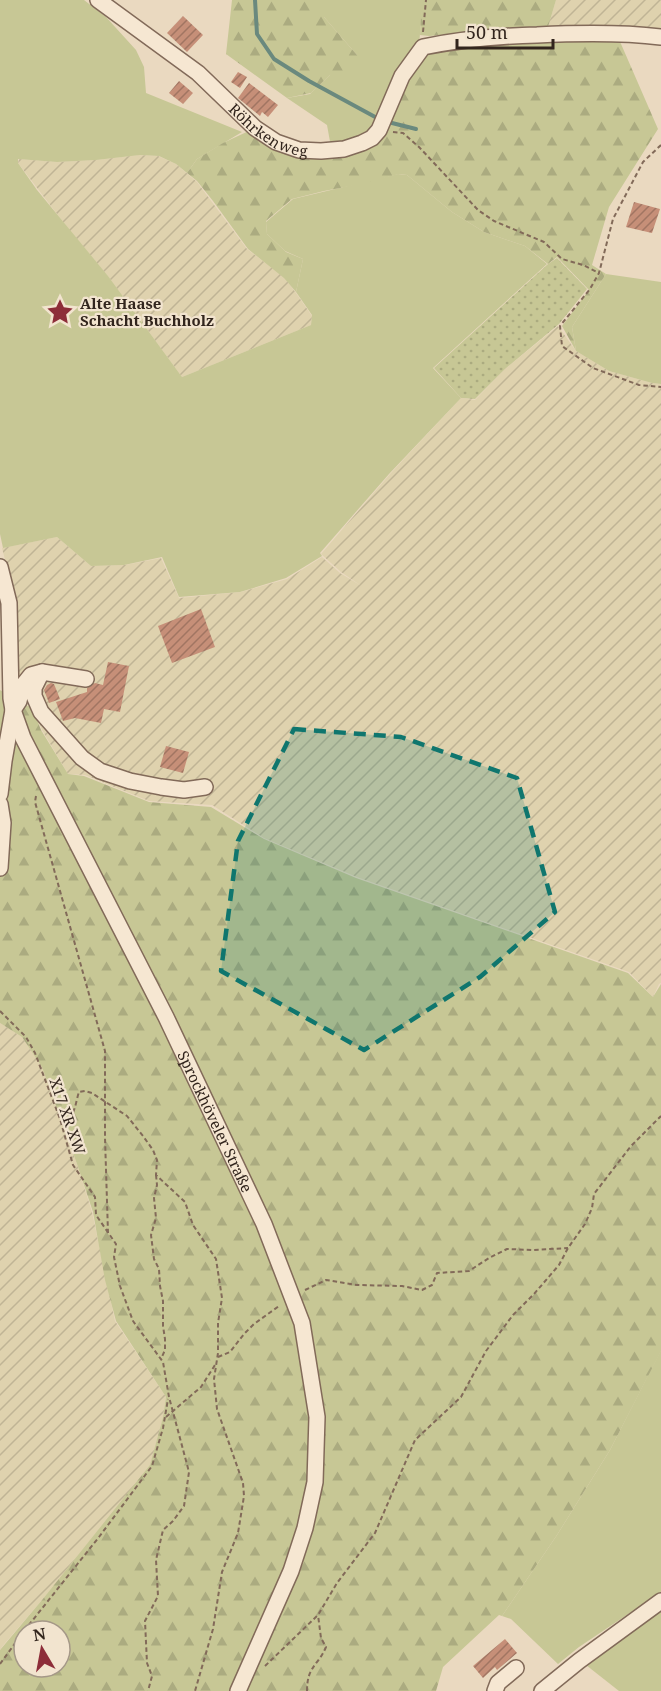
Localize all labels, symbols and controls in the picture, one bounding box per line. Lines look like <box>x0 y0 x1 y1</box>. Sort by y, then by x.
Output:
scale bar <box>457 12 553 50</box>
text: 50 m <box>466 20 508 44</box>
street label: Röhrkenweg <box>225 98 308 160</box>
place label: Alte Haase Schacht Buchholz <box>80 293 214 330</box>
place icon: Alte Haase Schacht Buchholz <box>45 297 75 327</box>
street label: Sprockhöveler Straße <box>173 1047 257 1195</box>
street label: X17 XR XW <box>46 1075 91 1157</box>
north arrow <box>12 1619 72 1679</box>
text: N <box>31 1622 48 1646</box>

